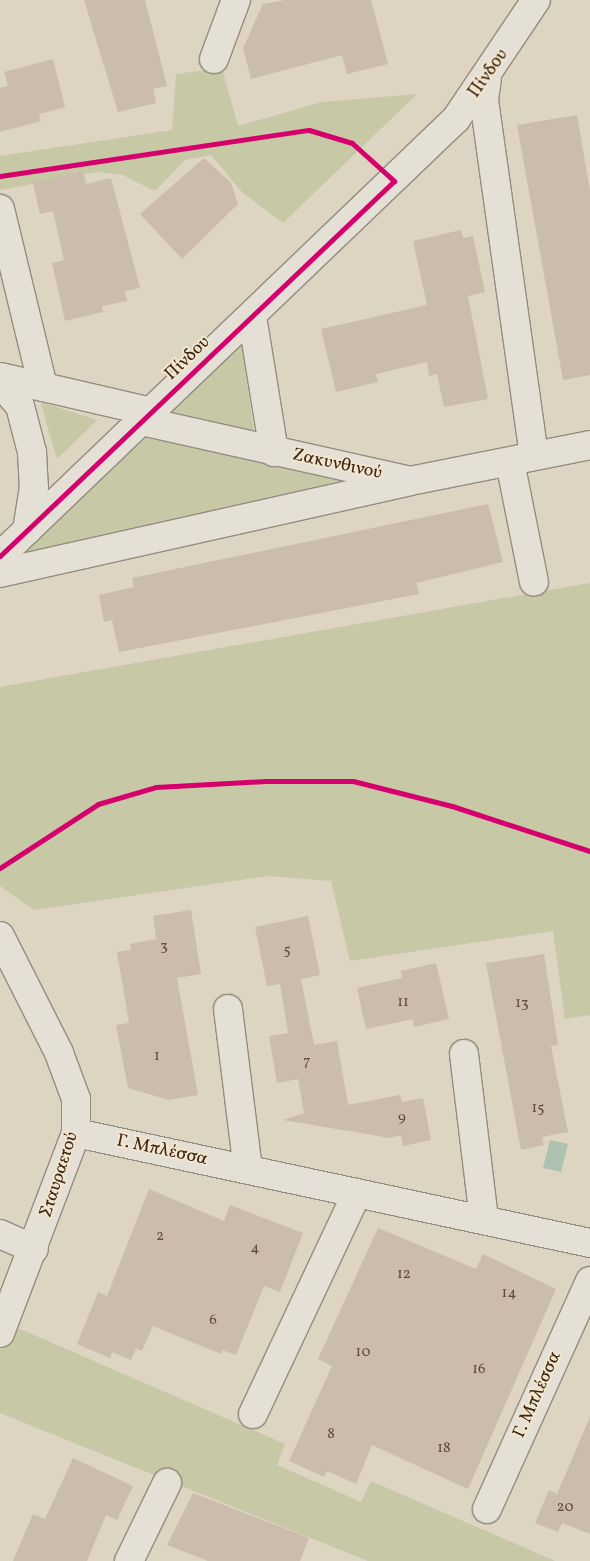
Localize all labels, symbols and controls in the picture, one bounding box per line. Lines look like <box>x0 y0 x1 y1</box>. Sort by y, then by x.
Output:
street label: Πίνδου <box>464 45 514 103</box>
street label: Πίνδου <box>161 332 215 386</box>
street label: Ζακυνθινού <box>290 445 384 485</box>
house number: 3 <box>160 938 168 956</box>
house number: 5 <box>283 942 291 960</box>
house number: 11 <box>397 994 409 1012</box>
house number: 13 <box>515 995 529 1013</box>
house number: 1 <box>154 1048 160 1066</box>
house number: 7 <box>303 1053 311 1071</box>
house number: 15 <box>531 1100 545 1118</box>
house number: 9 <box>398 1109 406 1127</box>
street label: Σταυραετού <box>36 1129 84 1221</box>
street label: Γ. Μπλέσσα <box>115 1131 209 1171</box>
house number: 2 <box>156 1228 164 1246</box>
house number: 4 <box>251 1240 259 1258</box>
house number: 12 <box>397 1266 411 1284</box>
house number: 14 <box>502 1285 516 1303</box>
house number: 6 <box>209 1312 217 1330</box>
house number: 10 <box>356 1344 370 1362</box>
street label: Γ. Μπλέσσα <box>509 1348 567 1442</box>
house number: 16 <box>472 1361 486 1379</box>
house number: 8 <box>327 1426 335 1444</box>
house number: 18 <box>437 1440 451 1458</box>
house number: 20 <box>557 1499 573 1517</box>

